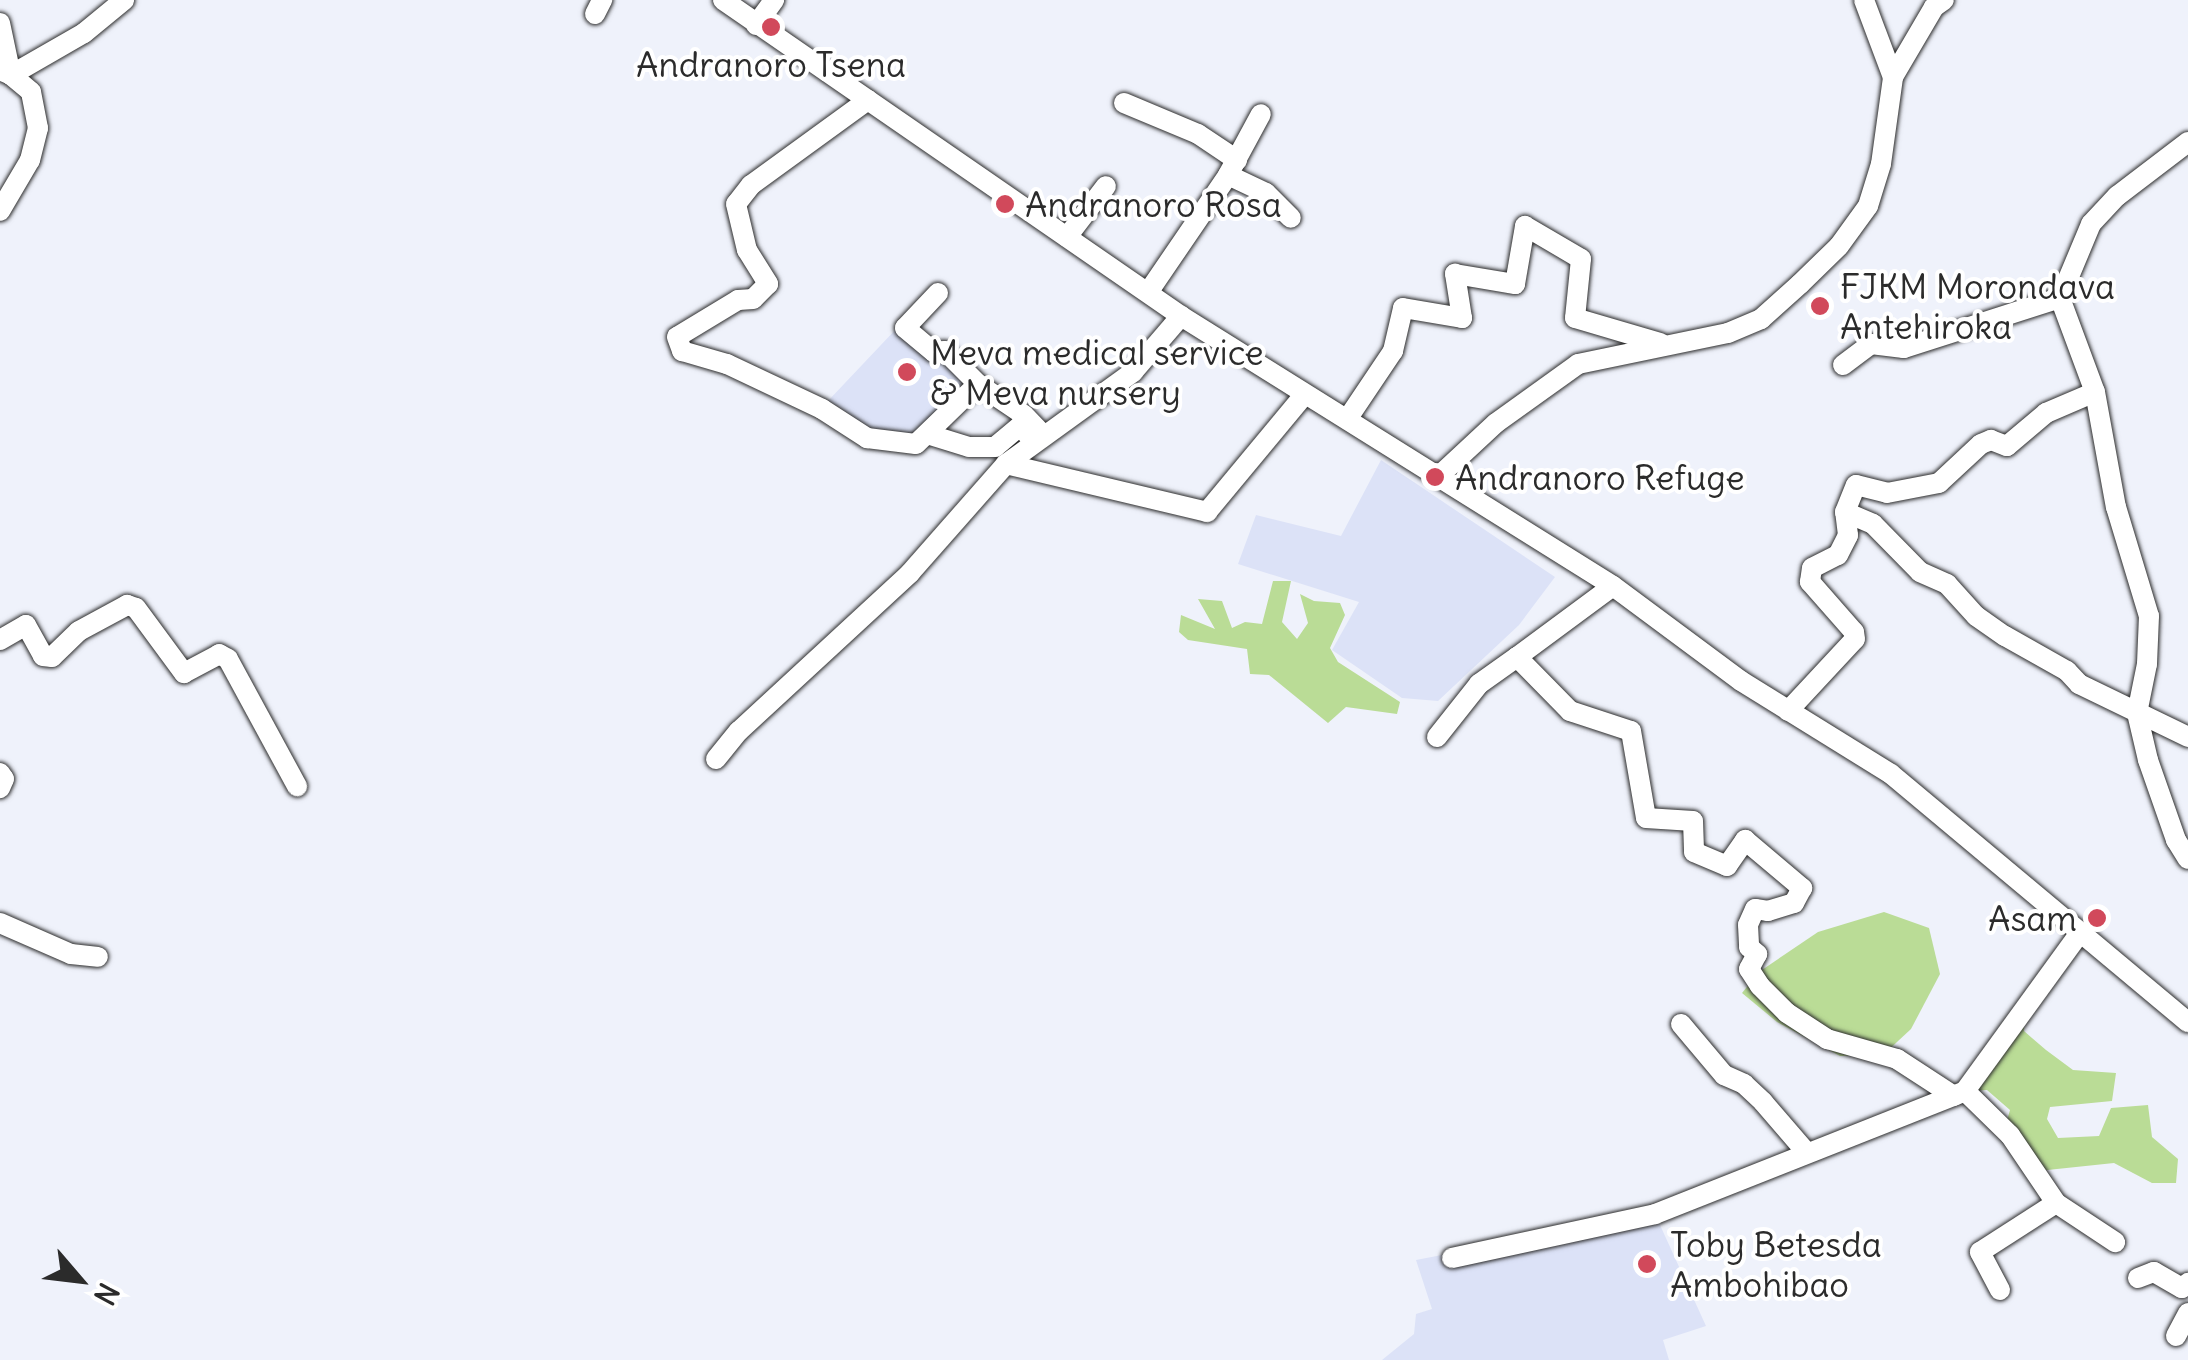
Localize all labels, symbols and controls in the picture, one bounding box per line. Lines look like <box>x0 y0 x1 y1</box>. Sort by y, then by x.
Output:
marker: Andranoro Tsena <box>760 16 782 38</box>
place label: Andranoro Tsena <box>636 43 906 85</box>
place label: Andranoro Rosa <box>1025 183 1282 225</box>
marker: Andranoro Rosa <box>994 193 1016 215</box>
place label: FJKM Morondava Antehiroka <box>1840 265 2115 347</box>
marker: FJKM Morondava Antehiroka <box>1809 295 1831 317</box>
place label: Meva medical service & Meva nursery <box>930 331 1264 413</box>
marker: Meva medical service & Meva nursery <box>894 359 920 385</box>
place label: Andranoro Refuge <box>1455 456 1745 498</box>
marker: Andranoro Refuge <box>1424 466 1446 488</box>
place label: Asam <box>1988 897 2077 939</box>
marker: Asam <box>2086 907 2108 929</box>
place label: Toby Betesda Ambohibao <box>1670 1223 1882 1305</box>
north arrow <box>30 1230 130 1330</box>
marker: Toby Betesda Ambohibao <box>1634 1251 1660 1277</box>
text: N <box>86 1277 127 1311</box>

